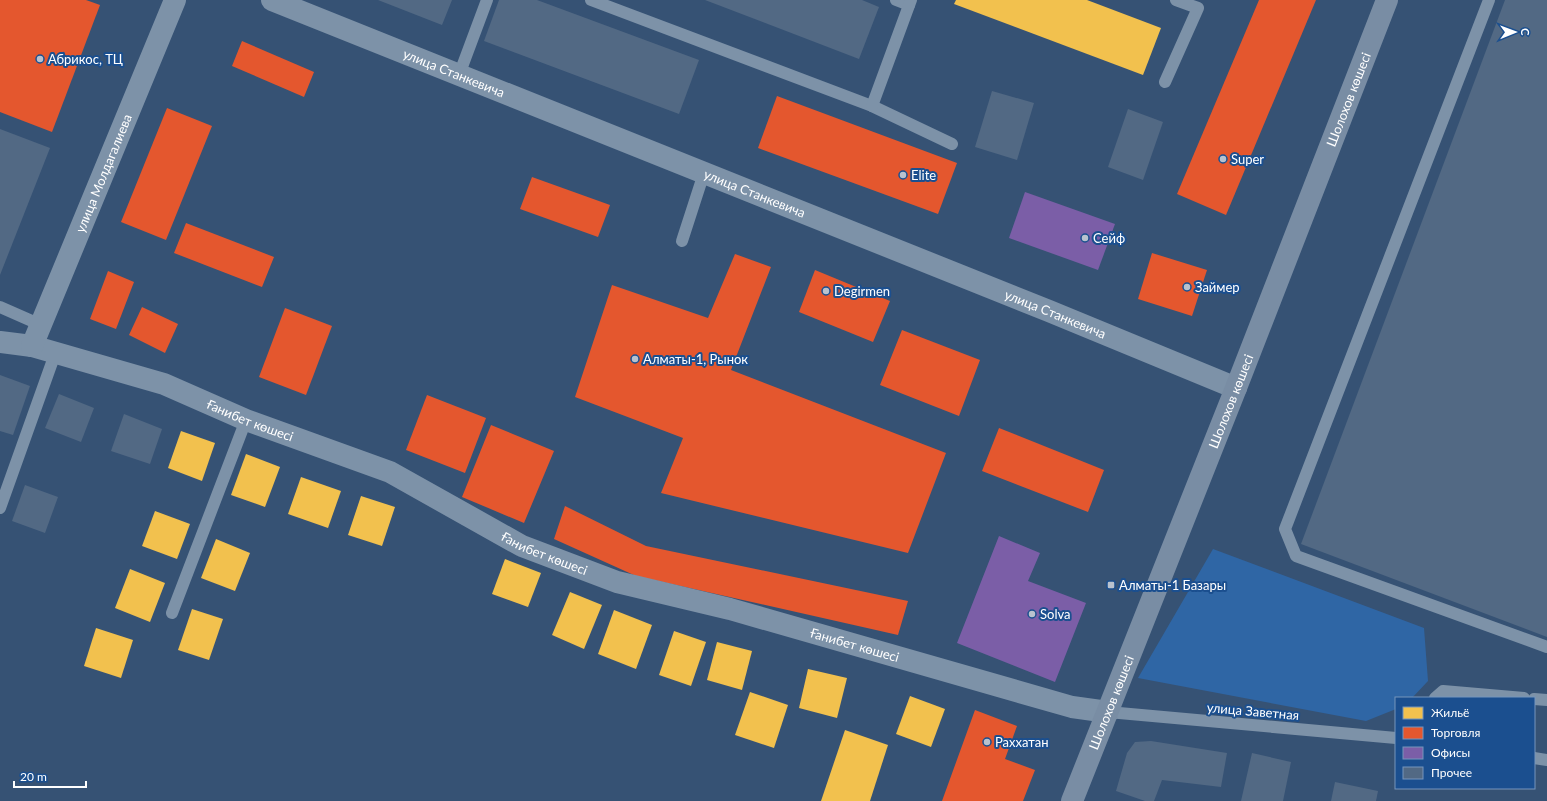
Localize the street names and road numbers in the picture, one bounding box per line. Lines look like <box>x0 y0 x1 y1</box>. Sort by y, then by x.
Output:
street label: улица Станкевича <box>401 45 507 100</box>
street label: Шолохов көшесі <box>1323 50 1374 149</box>
street label: улица Молдагалиева <box>72 112 135 235</box>
street label: улица Станкевича <box>702 166 808 221</box>
street label: улица Станкевича <box>1002 286 1109 342</box>
street label: Шолохов көшесі <box>1205 352 1256 451</box>
street label: Ғанибет көшесі <box>204 396 296 444</box>
street label: Ғанибет көшесі <box>498 528 590 578</box>
street label: Ғанибет көшесі <box>808 624 901 665</box>
street label: Шолохов көшесі <box>1085 653 1137 752</box>
street label: улица Заветная <box>1206 699 1300 723</box>

